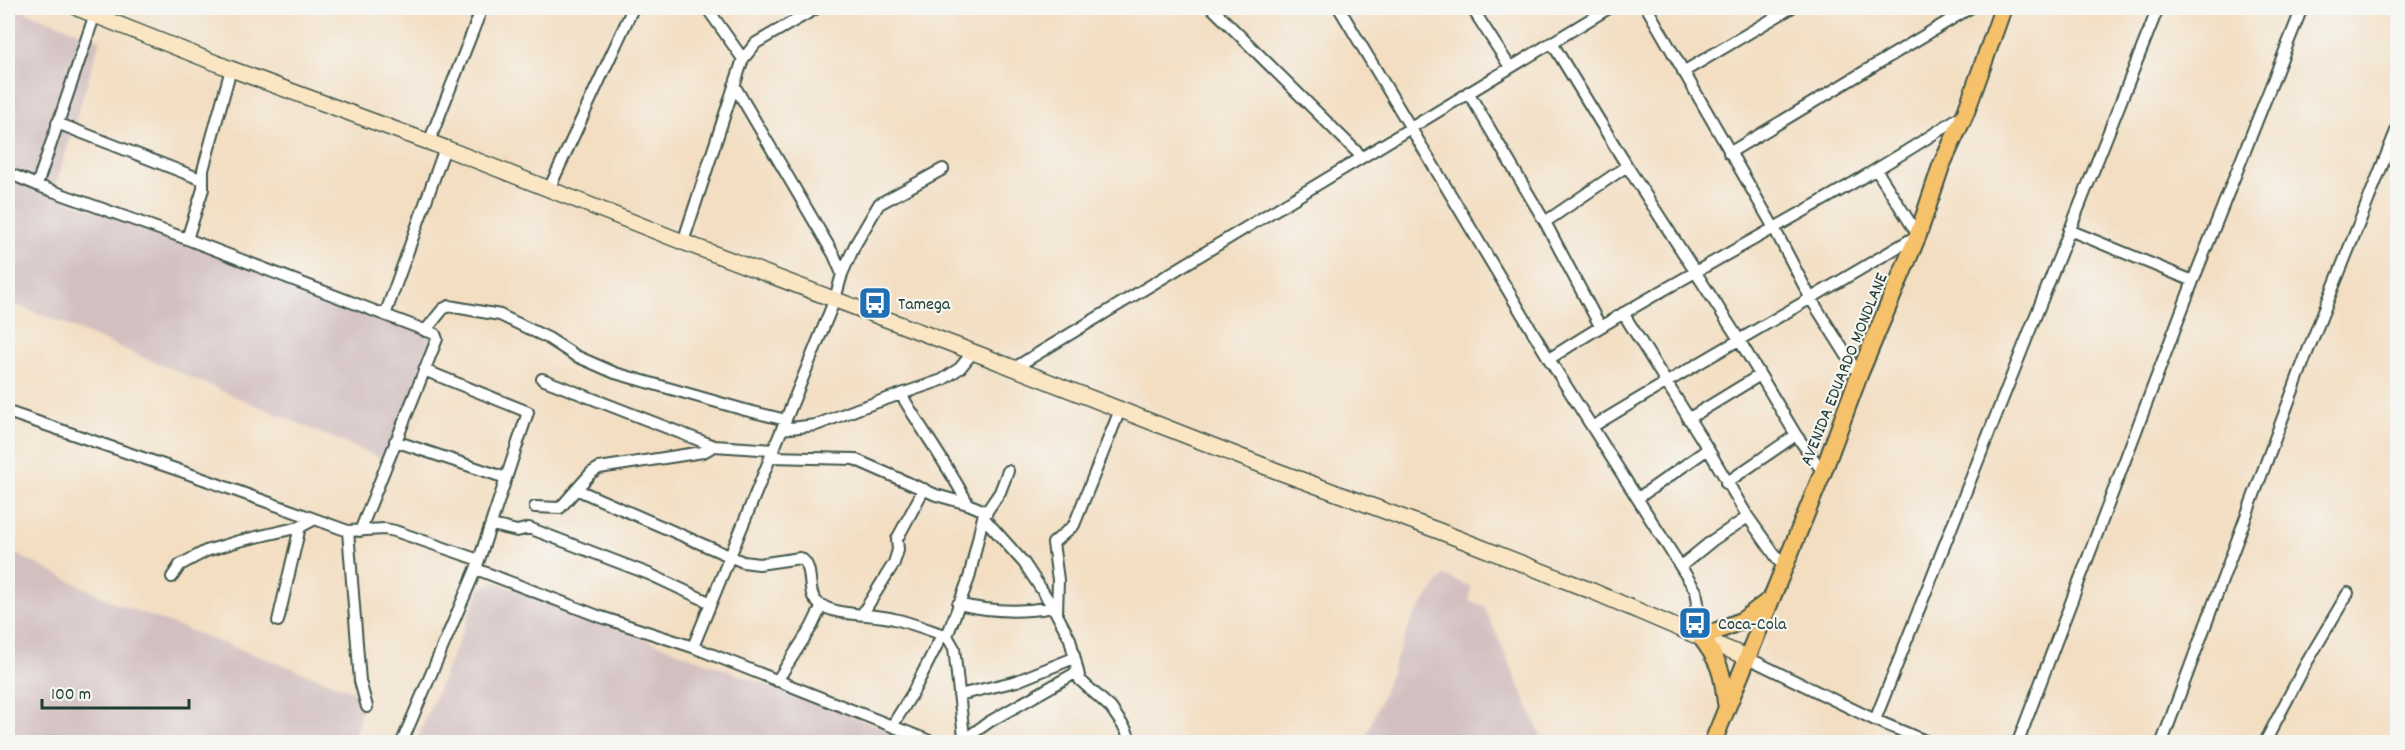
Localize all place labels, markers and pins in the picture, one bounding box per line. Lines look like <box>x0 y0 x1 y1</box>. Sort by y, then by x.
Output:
bus stop icon: Tamega <box>857 285 893 321</box>
place label: Tamega <box>898 293 951 318</box>
bus stop icon: Coca-Cola <box>1677 605 1713 641</box>
place label: Coca-Cola <box>1718 613 1787 638</box>

